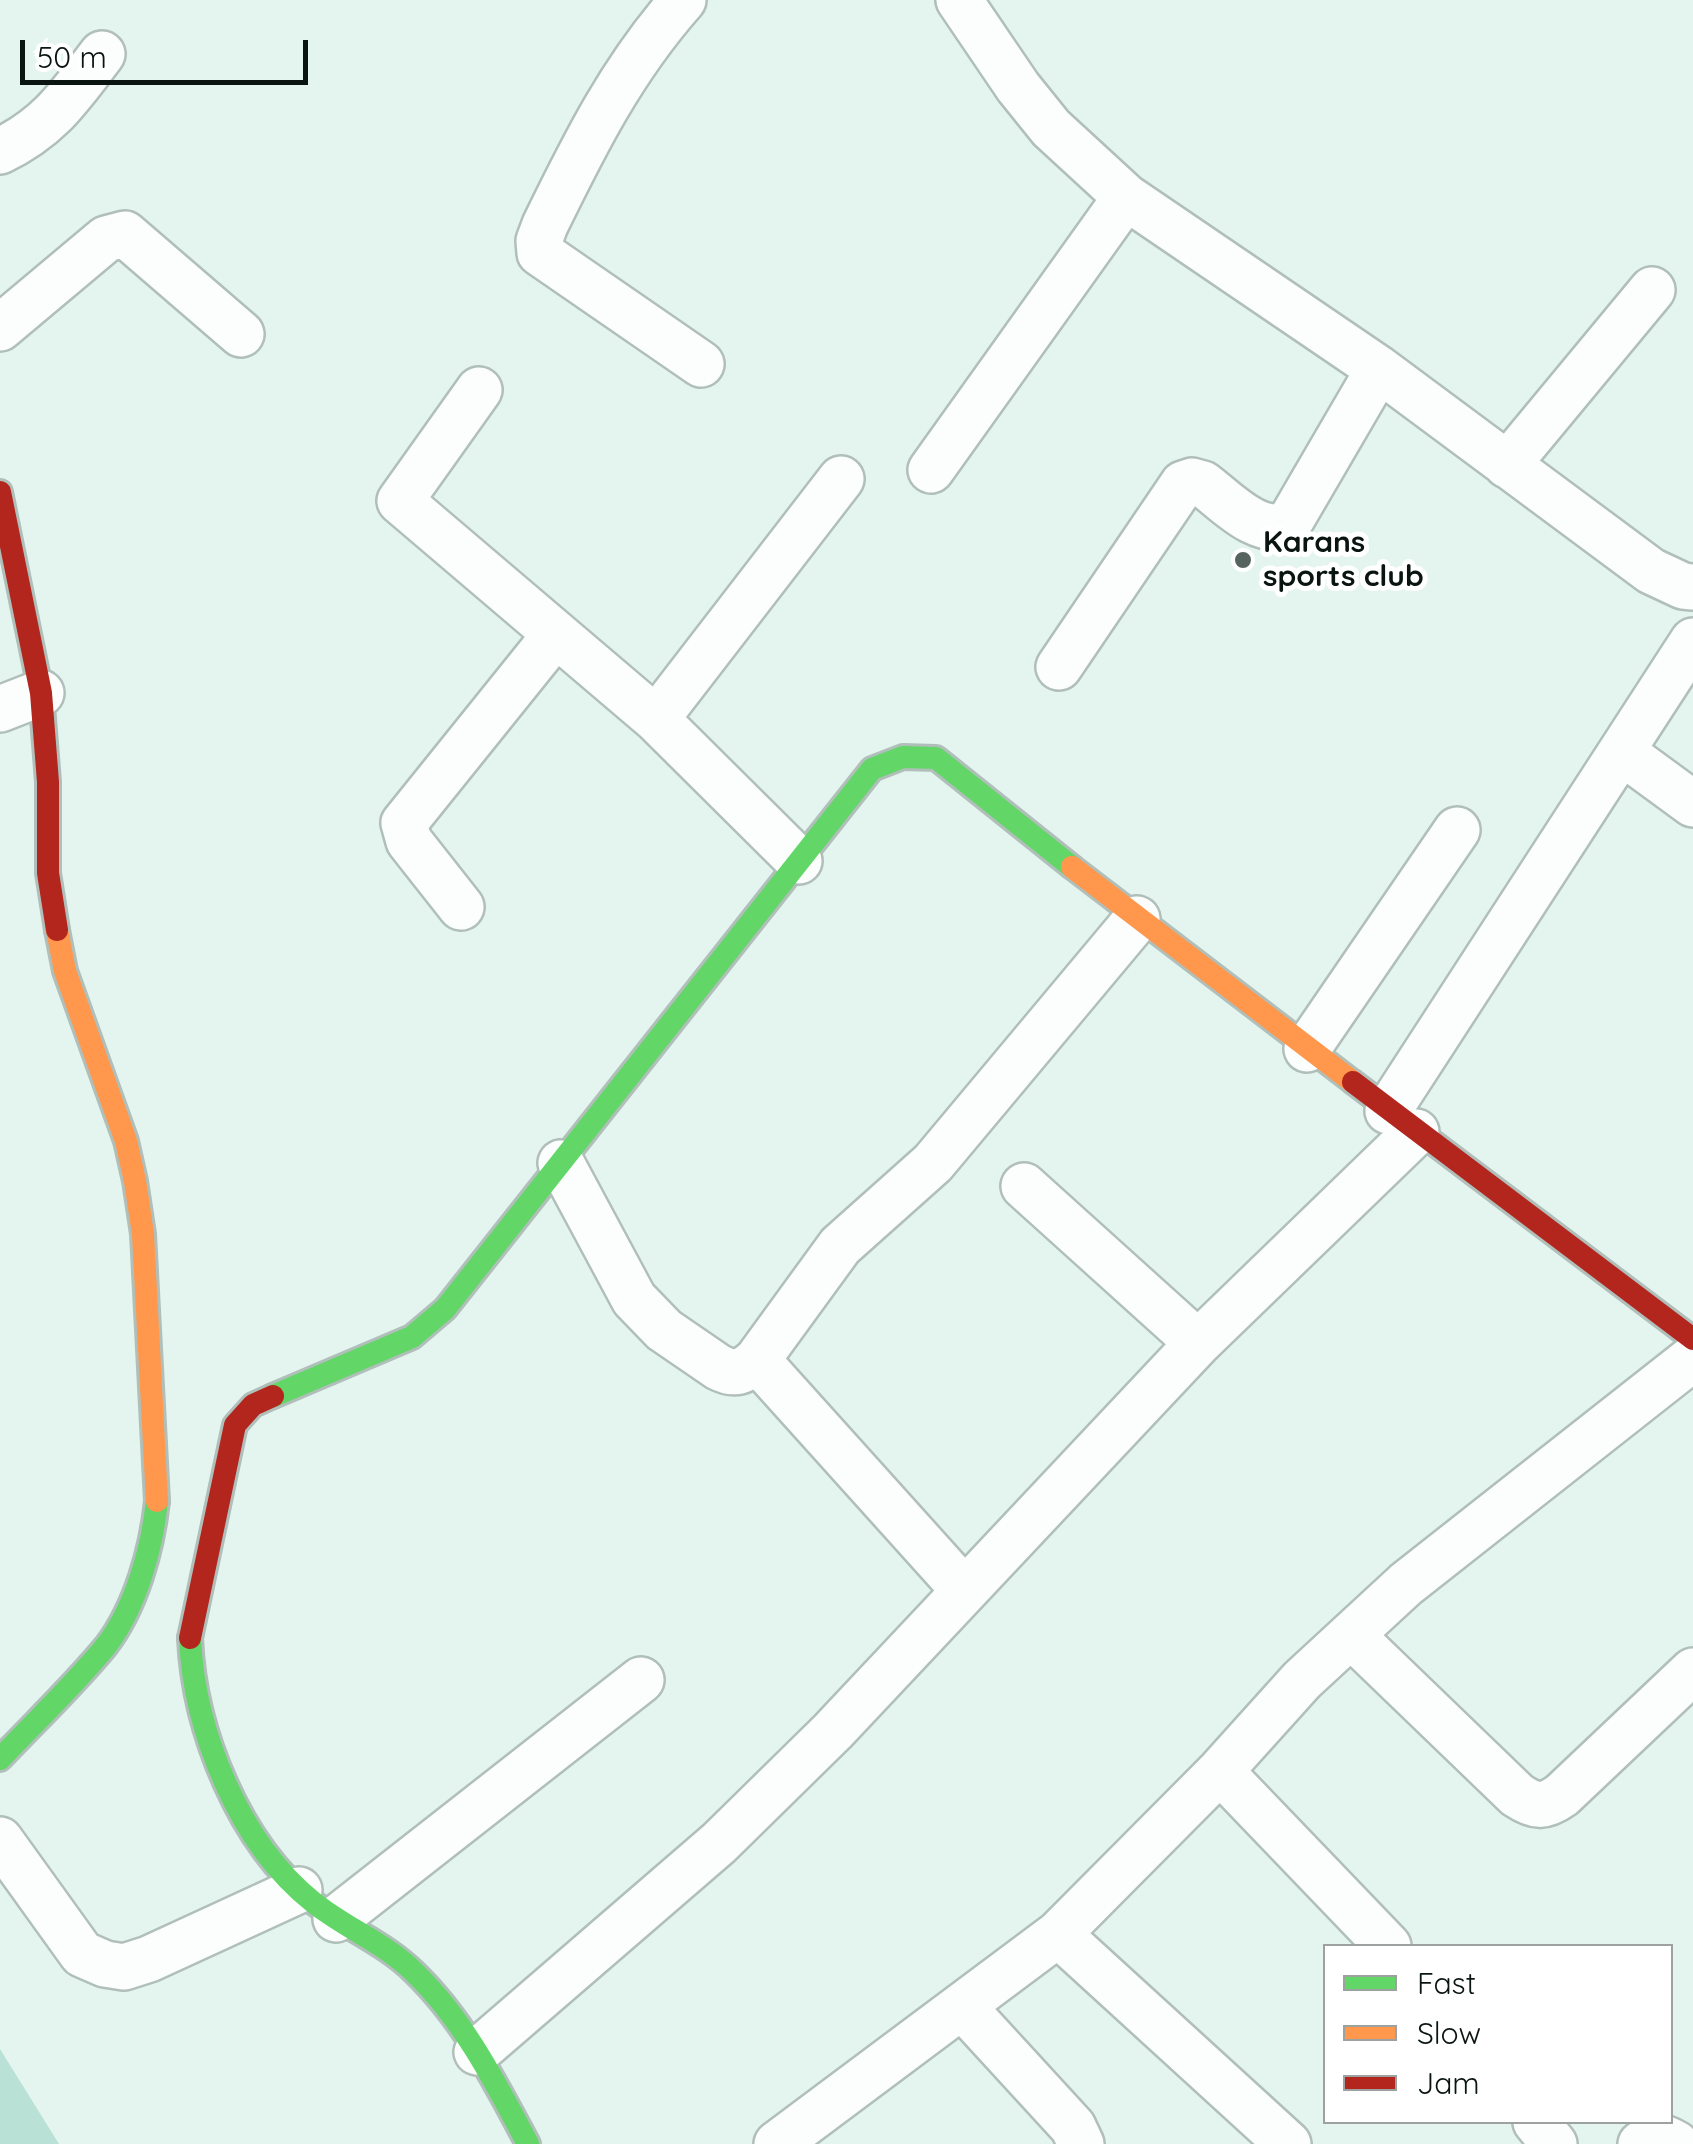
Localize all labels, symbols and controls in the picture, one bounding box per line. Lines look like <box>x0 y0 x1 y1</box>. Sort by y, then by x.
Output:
scale bar <box>25 20 312 82</box>
text: 50 m <box>37 38 107 76</box>
place label: Karans sports club <box>1263 525 1424 596</box>
marker: Karans sports club <box>1232 549 1254 571</box>
legend <box>1323 1944 1673 2124</box>
text: Fast <box>1417 1964 1476 2002</box>
text: Slow <box>1417 2014 1481 2052</box>
text: Jam <box>1417 2064 1480 2102</box>

